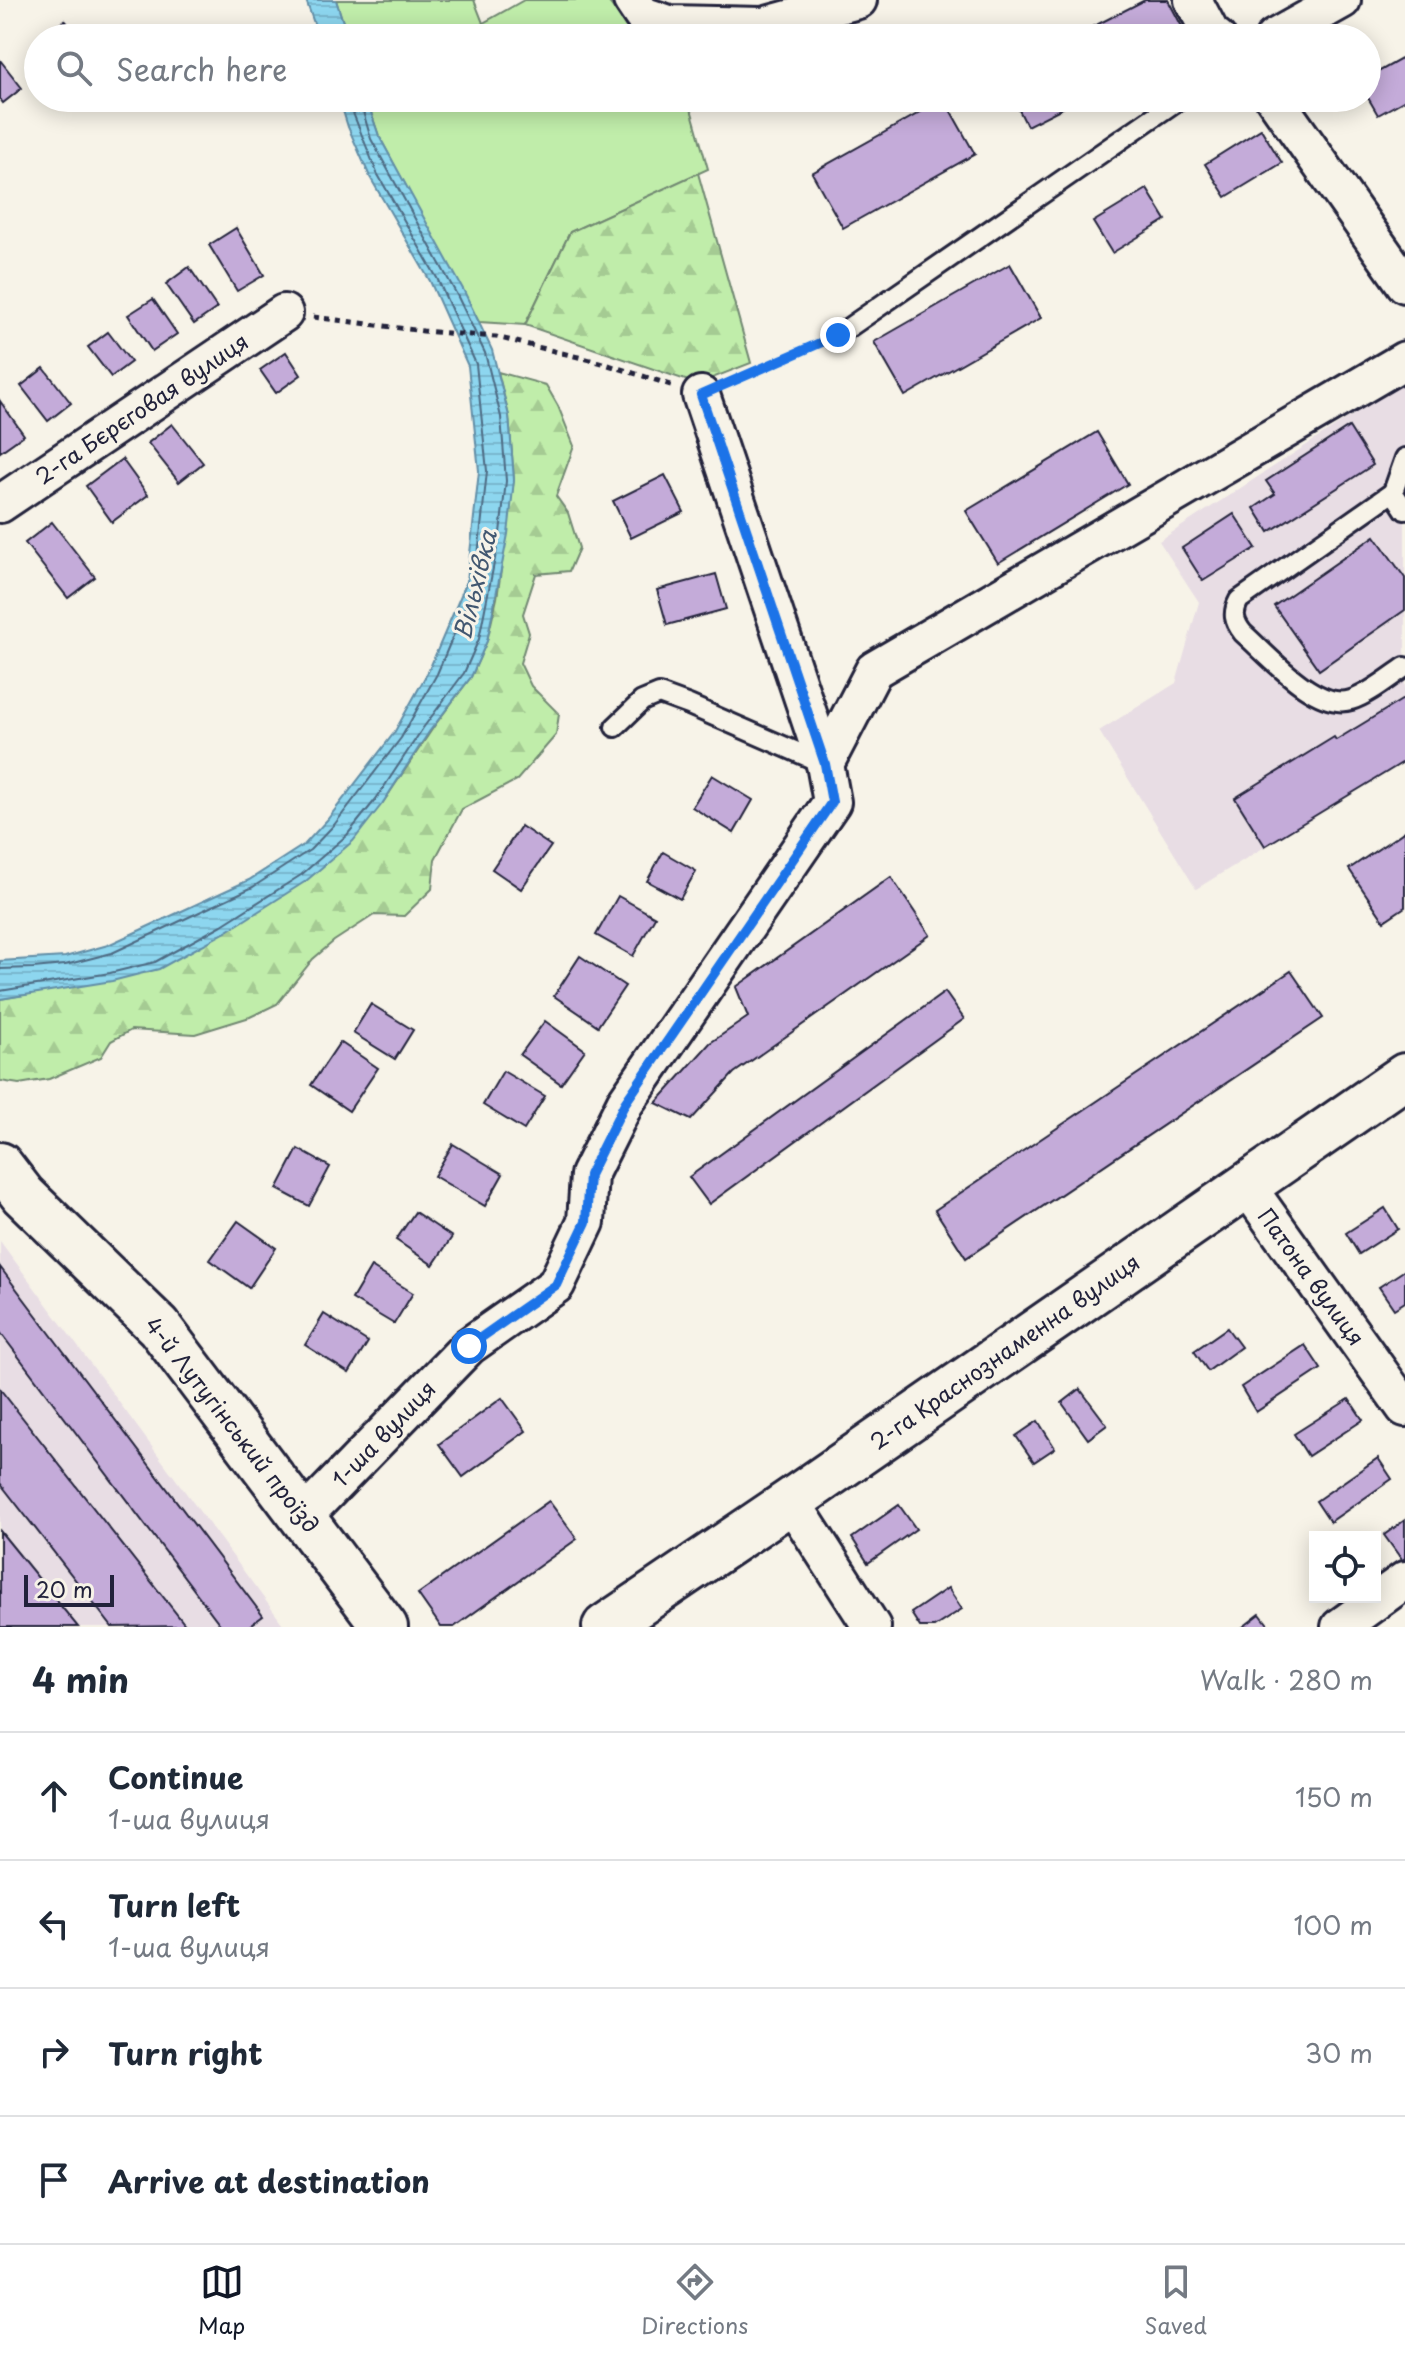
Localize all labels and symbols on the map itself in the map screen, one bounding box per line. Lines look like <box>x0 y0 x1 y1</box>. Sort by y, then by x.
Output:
route end <box>820 317 856 353</box>
street label: 2-га Бєрєговая вулиця <box>28 324 254 492</box>
water label: Вільхівка <box>443 525 505 643</box>
street label: Патона вулиця <box>1251 1200 1374 1352</box>
street label: 2-га Краснознаменна вулиця <box>863 1245 1146 1457</box>
street label: 4-й Лутугінський проїзд <box>138 1309 328 1539</box>
route start <box>451 1328 487 1364</box>
street label: 1-ша вулиця <box>323 1372 442 1494</box>
scale bar <box>24 1571 114 1607</box>

